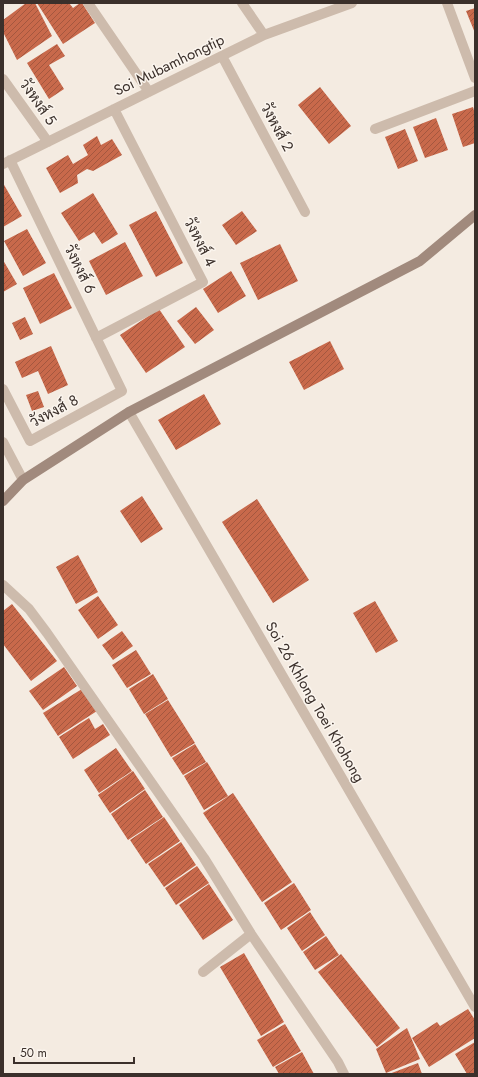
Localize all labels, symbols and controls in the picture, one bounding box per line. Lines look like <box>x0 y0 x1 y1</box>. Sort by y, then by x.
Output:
street label: Soi Mubamhongtip <box>110 28 229 101</box>
street label: วังหงส์ 5 <box>14 74 62 130</box>
street label: วังหงส์ 2 <box>255 99 299 155</box>
street label: วังหงส์ 4 <box>178 213 222 271</box>
street label: วังหงส์ 6 <box>59 241 101 297</box>
street label: วังหงส์ 8 <box>26 389 82 433</box>
street label: Soi 26 Khlong Toei Khohong <box>260 618 370 786</box>
scale bar <box>14 1039 134 1065</box>
text: 50 m <box>20 1044 47 1062</box>

